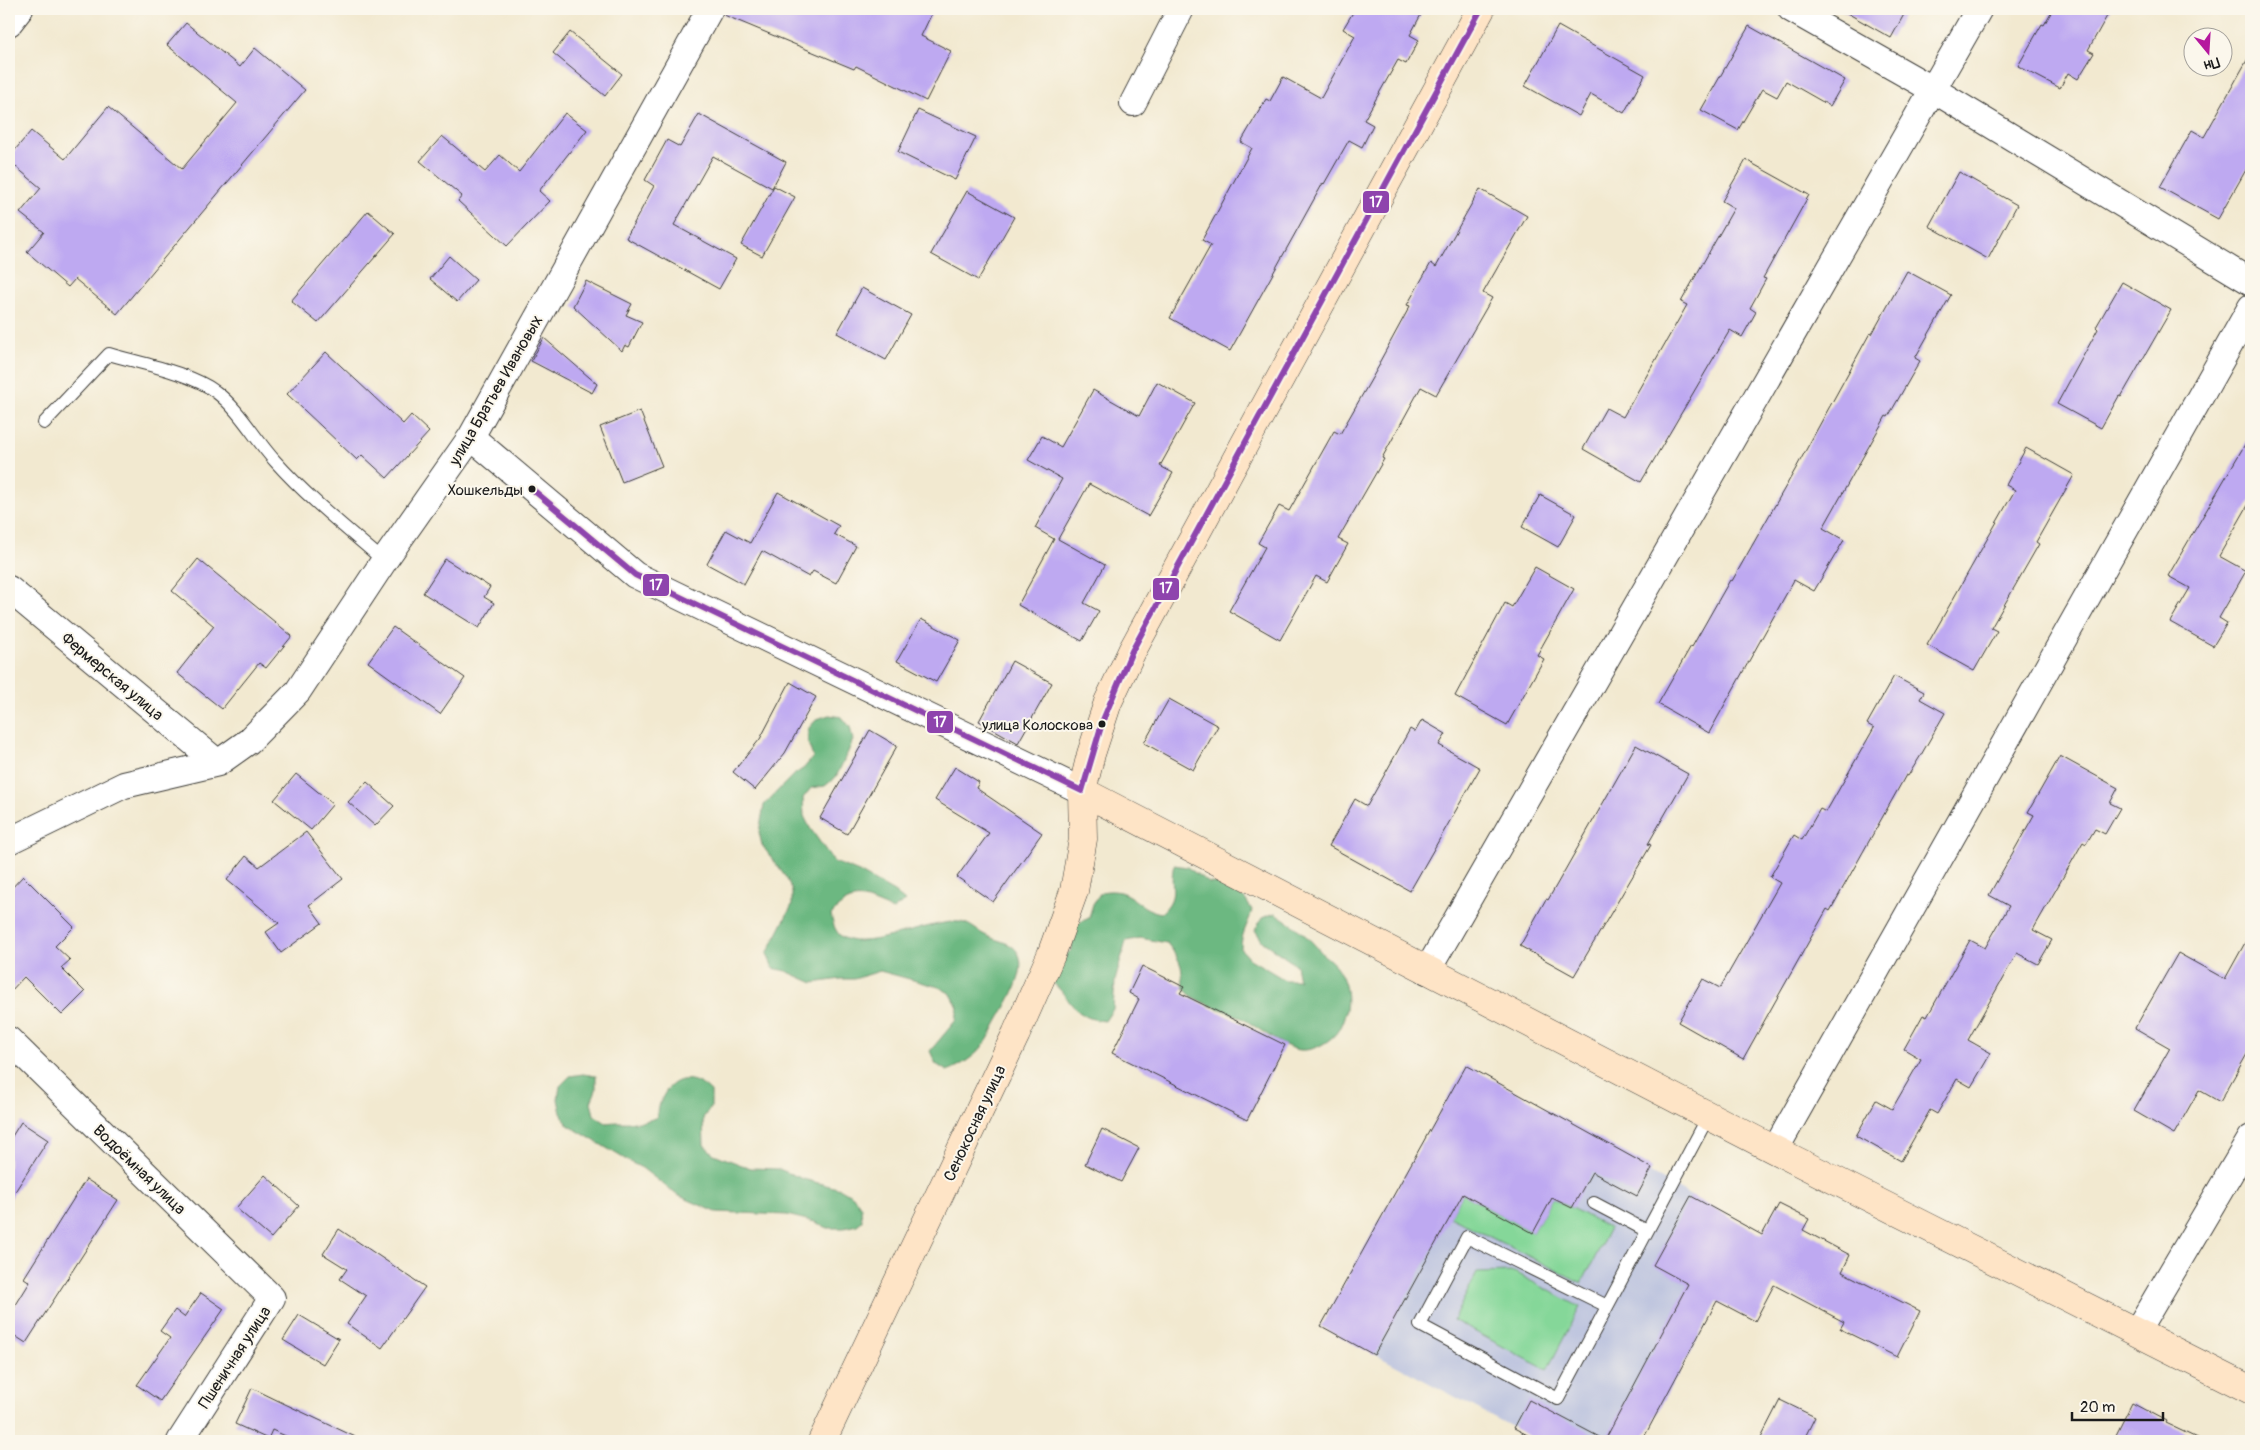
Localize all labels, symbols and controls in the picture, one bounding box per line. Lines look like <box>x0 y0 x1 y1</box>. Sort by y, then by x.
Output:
north arrow <box>2182 28 2232 78</box>
text: Пн <box>2202 53 2222 74</box>
line badge: 17 <box>1362 190 1390 214</box>
text: 17 <box>1370 194 1383 211</box>
street label: улица Братьев Ивановых <box>444 312 547 470</box>
place label: Хошкельды <box>448 481 523 500</box>
marker: Хошкельды <box>527 484 537 494</box>
line badge: 17 <box>642 573 670 597</box>
text: 17 <box>650 577 663 594</box>
line badge: 17 <box>1152 577 1180 601</box>
text: 17 <box>1160 580 1173 597</box>
street label: Фермерская улица <box>57 628 167 725</box>
line badge: 17 <box>926 710 954 734</box>
text: 17 <box>934 714 947 731</box>
place label: улица Колоскова <box>981 716 1093 735</box>
marker: улица Колоскова <box>1097 719 1107 729</box>
street label: Сенокосная улица <box>939 1062 1011 1185</box>
street label: Водоёмная улица <box>89 1120 190 1219</box>
street label: Пшеничная улица <box>194 1303 275 1413</box>
scale bar <box>2072 1390 2164 1422</box>
text: 20 m <box>2080 1398 2115 1417</box>

